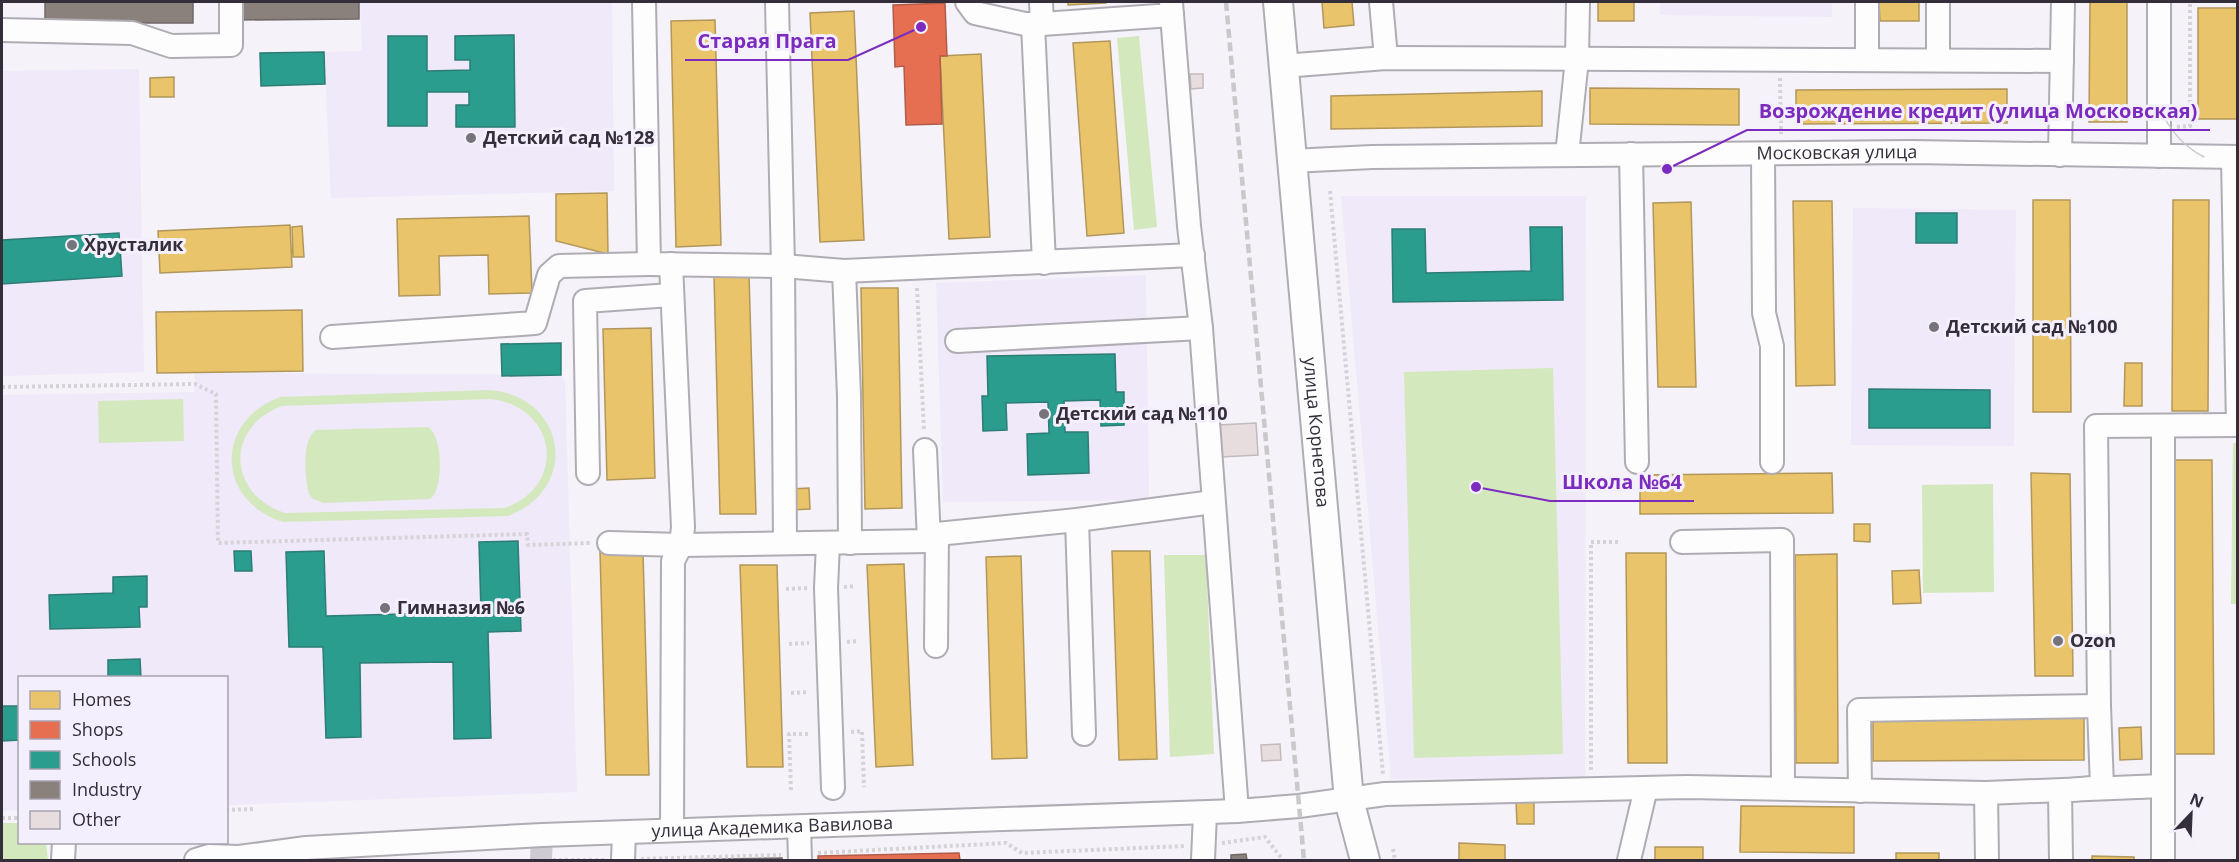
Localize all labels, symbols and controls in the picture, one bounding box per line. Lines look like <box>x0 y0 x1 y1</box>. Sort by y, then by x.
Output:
callout: Старая Прага <box>685 22 848 60</box>
text: Старая Прага <box>698 27 836 54</box>
callout: Возрождение кредит (улица Московская) <box>1747 92 2210 130</box>
text: Возрождение кредит (улица Московская) <box>1759 97 2197 124</box>
place label: Детский сад №128 <box>483 125 654 149</box>
marker: Детский сад №128 <box>464 131 478 145</box>
street label: Московская улица <box>1756 139 1917 164</box>
place label: Хрусталик <box>84 232 184 256</box>
marker: Хрусталик <box>65 238 79 252</box>
place label: Детский сад №100 <box>1946 314 2117 338</box>
marker: Детский сад №100 <box>1927 320 1941 334</box>
street label: улица Корнетова <box>1299 356 1336 508</box>
place label: Детский сад №110 <box>1056 401 1227 425</box>
marker: Детский сад №110 <box>1037 407 1051 421</box>
callout: Школа №64 <box>1550 463 1694 501</box>
text: Школа №64 <box>1562 468 1683 495</box>
place label: Гимназия №6 <box>397 595 525 619</box>
marker: Гимназия №6 <box>378 601 392 615</box>
place label: Ozon <box>2070 628 2116 652</box>
marker: Ozon <box>2051 634 2065 648</box>
legend <box>18 676 228 844</box>
text: Homes <box>72 687 131 711</box>
text: Shops <box>72 717 123 741</box>
text: Schools <box>72 747 136 771</box>
text: Industry <box>72 777 142 801</box>
north arrow <box>2161 784 2221 844</box>
text: N <box>2187 788 2207 813</box>
text: Other <box>72 807 122 831</box>
street label: улица Академика Вавилова <box>651 810 893 842</box>

